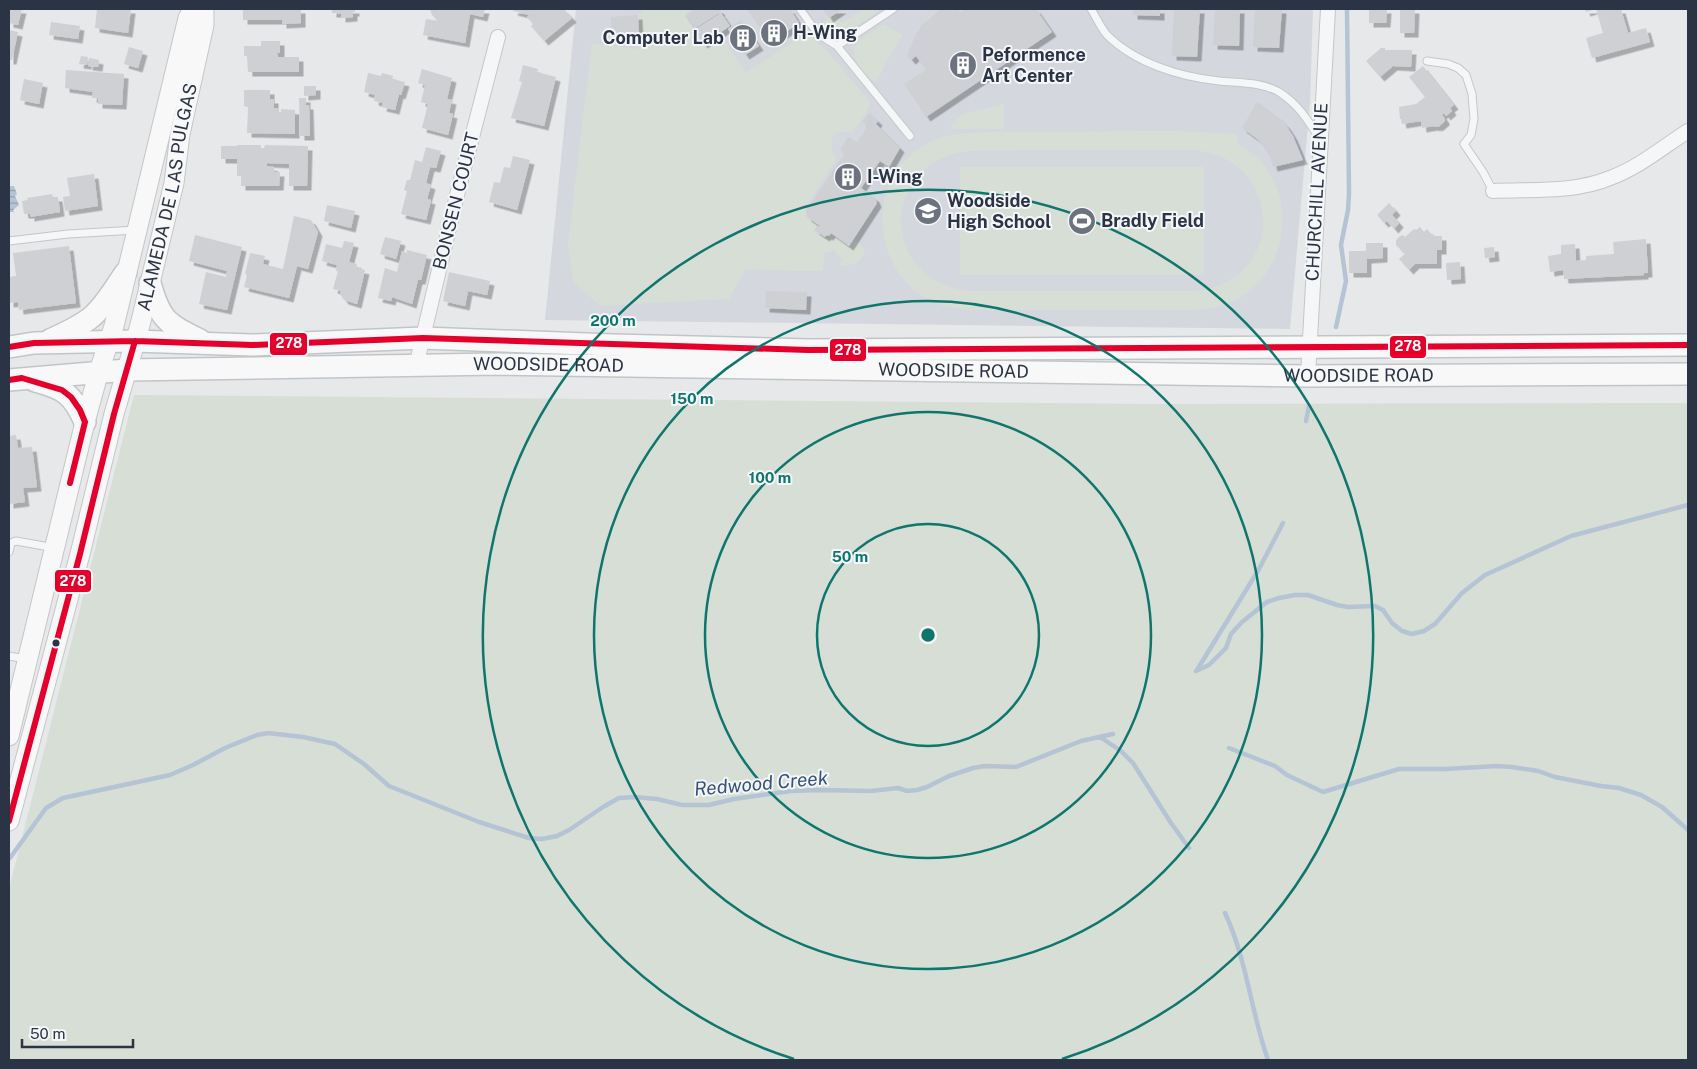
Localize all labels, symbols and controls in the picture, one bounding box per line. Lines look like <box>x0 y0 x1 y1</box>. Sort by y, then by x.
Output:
building icon: H-Wing <box>759 18 789 48</box>
place label: H-Wing <box>793 22 857 43</box>
building icon: Computer Lab <box>728 23 758 53</box>
place label: Computer Lab <box>603 27 724 48</box>
place label: Peformence Art Center <box>982 44 1086 86</box>
building icon: Peformence Art Center <box>948 50 978 80</box>
street label: ALAMEDA DE LAS PULGAS <box>133 81 201 313</box>
street label: CHURCHILL AVENUE <box>1301 102 1332 282</box>
street label: BONSEN COURT <box>428 130 483 272</box>
building icon: I-Wing <box>833 162 863 192</box>
place label: I-Wing <box>867 166 923 187</box>
place label: Woodside High School <box>947 190 1051 232</box>
school or university icon: Woodside High School <box>913 196 943 226</box>
sports icon: Bradly Field <box>1067 206 1097 236</box>
place label: Bradly Field <box>1101 210 1204 231</box>
text: 200 m <box>590 312 636 329</box>
line badge: 278 <box>269 332 308 356</box>
text: 278 <box>276 335 302 351</box>
line badge: 278 <box>1389 335 1427 359</box>
line badge: 278 <box>829 338 867 362</box>
text: 278 <box>1395 338 1421 354</box>
text: 278 <box>835 342 861 358</box>
street label: WOODSIDE ROAD <box>473 353 624 376</box>
street label: WOODSIDE ROAD <box>878 359 1029 382</box>
street label: WOODSIDE ROAD <box>1283 364 1434 386</box>
text: 150 m <box>670 390 714 407</box>
text: 100 m <box>749 469 791 486</box>
text: 50 m <box>832 548 868 565</box>
line badge: 278 <box>54 569 92 593</box>
text: 278 <box>60 573 86 589</box>
centre of rings <box>919 626 937 644</box>
unlabelled marker <box>51 638 61 648</box>
water label: Redwood Creek <box>693 766 829 800</box>
scale bar <box>22 1016 134 1048</box>
text: 50 m <box>30 1025 65 1042</box>

